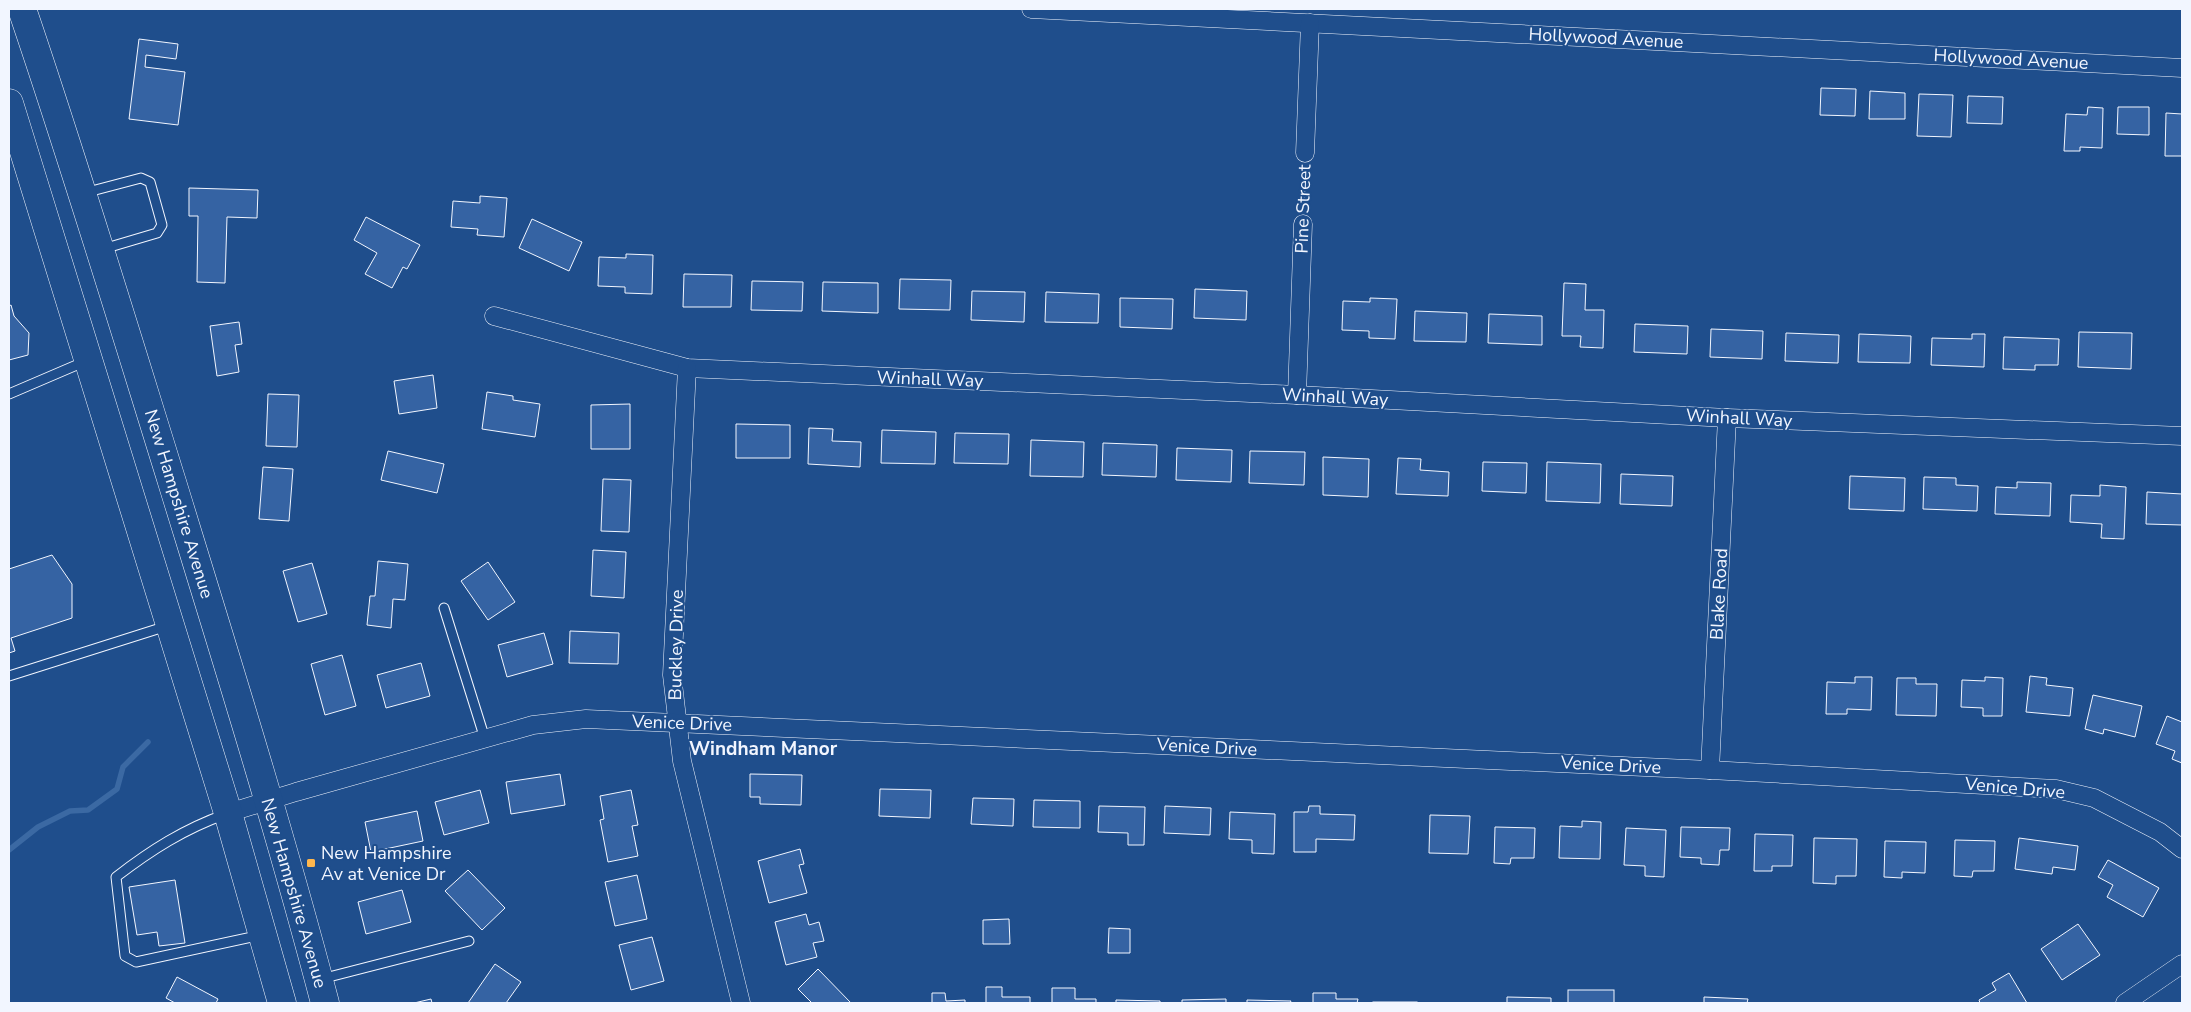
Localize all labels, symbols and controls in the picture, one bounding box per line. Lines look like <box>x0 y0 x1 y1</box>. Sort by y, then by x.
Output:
street label: Hollywood Avenue <box>1528 22 1684 54</box>
street label: Hollywood Avenue <box>1933 43 2089 75</box>
street label: Pine Street <box>1289 163 1317 254</box>
street label: Winhall Way <box>876 365 985 393</box>
street label: Winhall Way <box>1281 382 1390 412</box>
street label: Winhall Way <box>1685 403 1794 433</box>
street label: New Hampshire Avenue <box>139 407 219 601</box>
street label: Blake Road <box>1705 547 1733 641</box>
street label: Buckley Drive <box>663 589 689 701</box>
street label: Venice Drive <box>630 709 733 737</box>
street label: Venice Drive <box>1155 732 1258 762</box>
district label: Windham Manor <box>689 736 838 762</box>
street label: Venice Drive <box>1559 750 1662 780</box>
street label: Venice Drive <box>1963 772 2066 804</box>
street label: New Hampshire Avenue <box>255 795 333 991</box>
place label: New Hampshire Av at Venice Dr <box>321 841 452 886</box>
marker: New Hampshire Av at Venice Dr <box>305 857 317 869</box>

